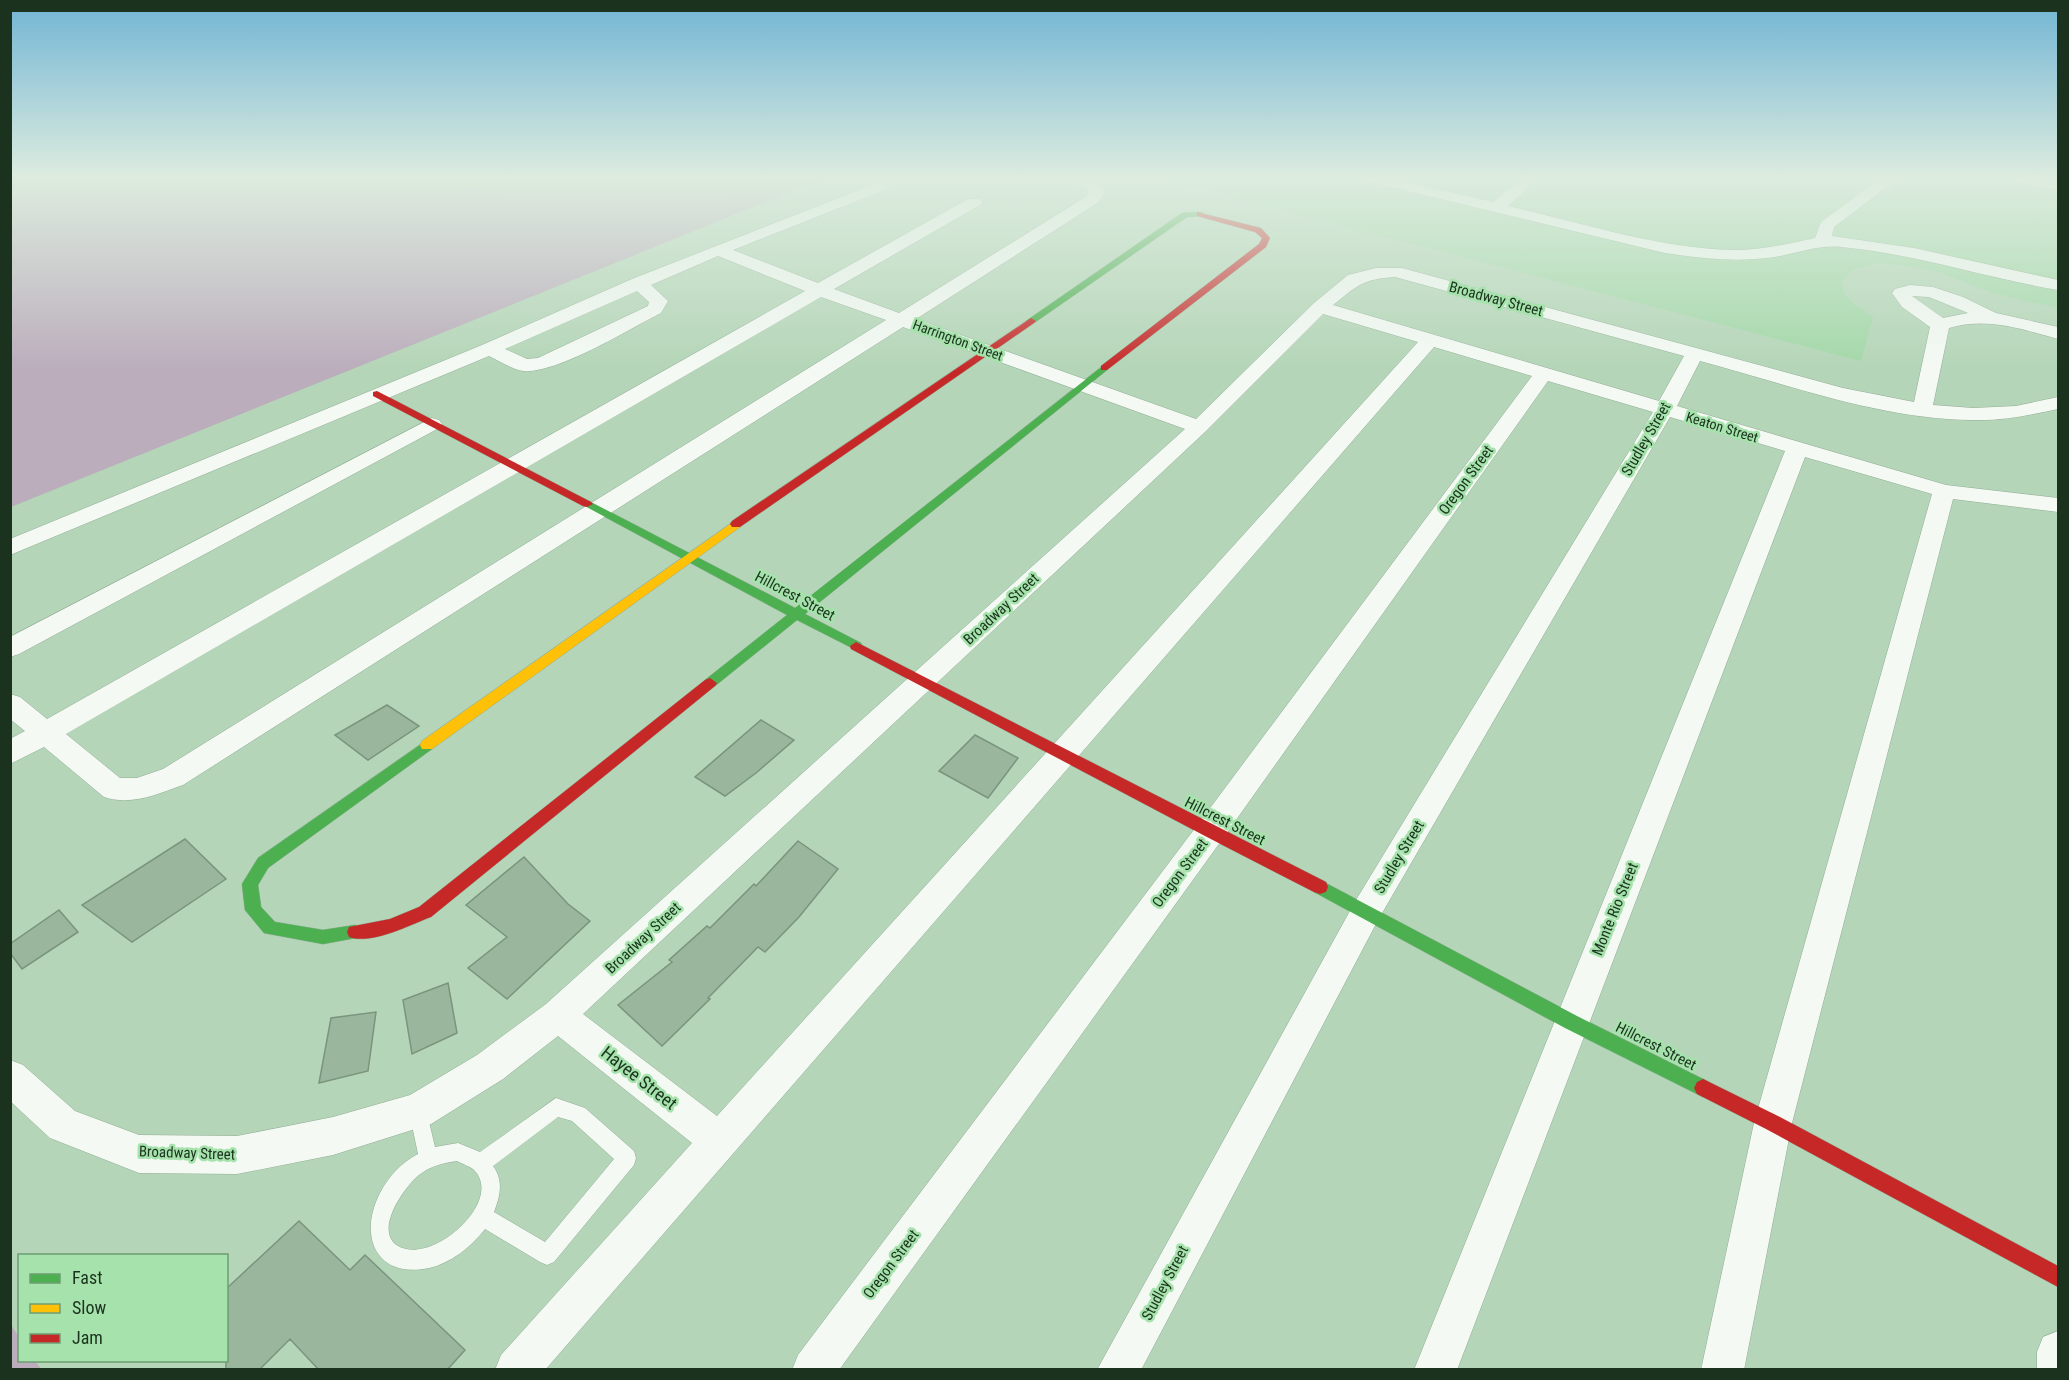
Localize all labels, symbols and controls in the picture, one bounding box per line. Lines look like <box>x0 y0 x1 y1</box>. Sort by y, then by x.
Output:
street label: Broadway Street <box>1447 278 1545 320</box>
street label: Harrington Street <box>911 316 1005 364</box>
street label: Studley Street <box>1618 399 1674 479</box>
street label: Keaton Street <box>1684 408 1760 446</box>
street label: Oregon Street <box>1435 442 1497 518</box>
street label: Hillcrest Street <box>752 567 838 625</box>
street label: Broadway Street <box>960 570 1042 648</box>
street label: Hillcrest Street <box>1182 793 1268 849</box>
street label: Studley Street <box>1370 817 1428 897</box>
street label: Oregon Street <box>1148 835 1212 911</box>
street label: Monte Rio Street <box>1588 860 1642 958</box>
street label: Broadway Street <box>602 899 684 977</box>
street label: Hillcrest Street <box>1613 1018 1699 1074</box>
street label: Hayee Street <box>597 1042 681 1114</box>
street label: Broadway Street <box>138 1142 236 1164</box>
street label: Oregon Street <box>859 1226 923 1302</box>
street label: Studley Street <box>1138 1243 1192 1323</box>
legend <box>18 1254 228 1362</box>
text: Fast <box>72 1267 103 1288</box>
text: Slow <box>72 1297 107 1318</box>
text: Jam <box>72 1327 103 1348</box>

